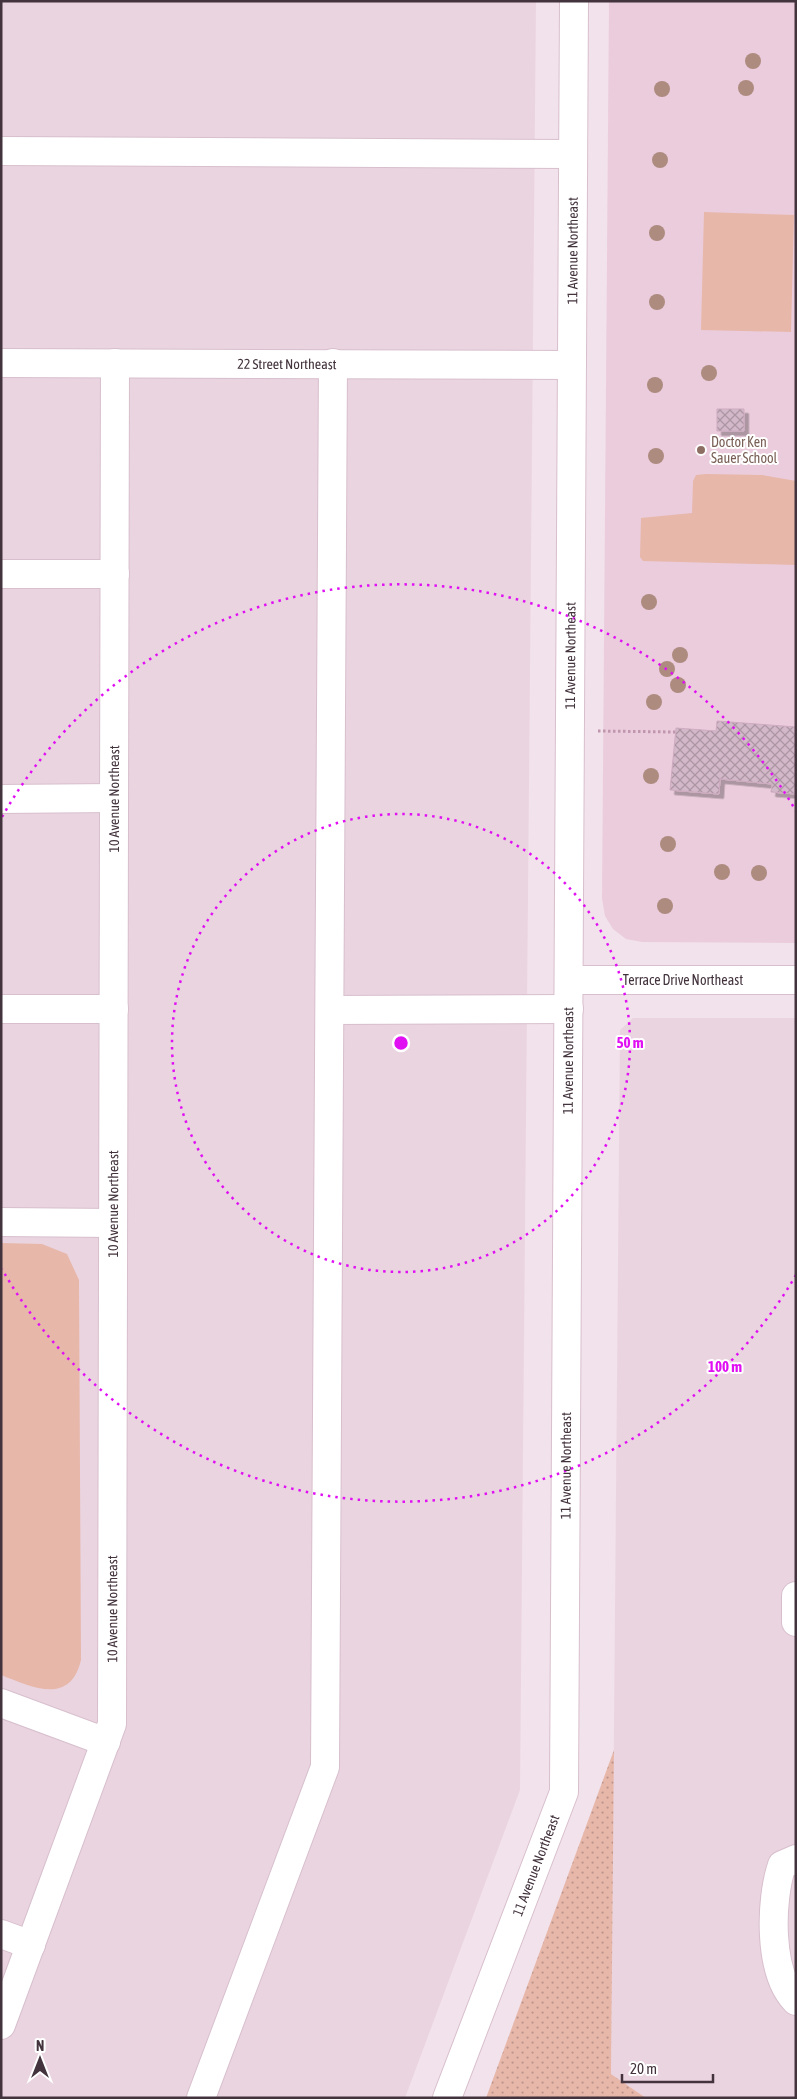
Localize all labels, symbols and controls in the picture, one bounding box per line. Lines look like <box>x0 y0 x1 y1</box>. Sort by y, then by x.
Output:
street label: 11 Avenue Northeast <box>564 197 581 304</box>
street label: 22 Street Northeast <box>237 356 337 372</box>
place label: Doctor Ken Sauer School <box>711 434 778 466</box>
marker: Doctor Ken Sauer School <box>695 444 707 456</box>
street label: 11 Avenue Northeast <box>562 602 579 709</box>
street label: 10 Avenue Northeast <box>106 745 122 853</box>
street label: Terrace Drive Northeast <box>623 972 743 988</box>
street label: 11 Avenue Northeast <box>560 1007 576 1114</box>
centre of rings <box>392 1034 410 1052</box>
text: 50 m <box>617 1034 644 1051</box>
street label: 10 Avenue Northeast <box>105 1150 121 1258</box>
text: 100 m <box>708 1358 742 1375</box>
street label: 11 Avenue Northeast <box>558 1412 574 1519</box>
street label: 10 Avenue Northeast <box>104 1555 120 1663</box>
street label: 11 Avenue Northeast <box>509 1812 563 1918</box>
north arrow <box>15 2034 65 2084</box>
text: N <box>36 2038 44 2054</box>
scale bar <box>622 2052 713 2084</box>
text: 20 m <box>630 2060 657 2077</box>

